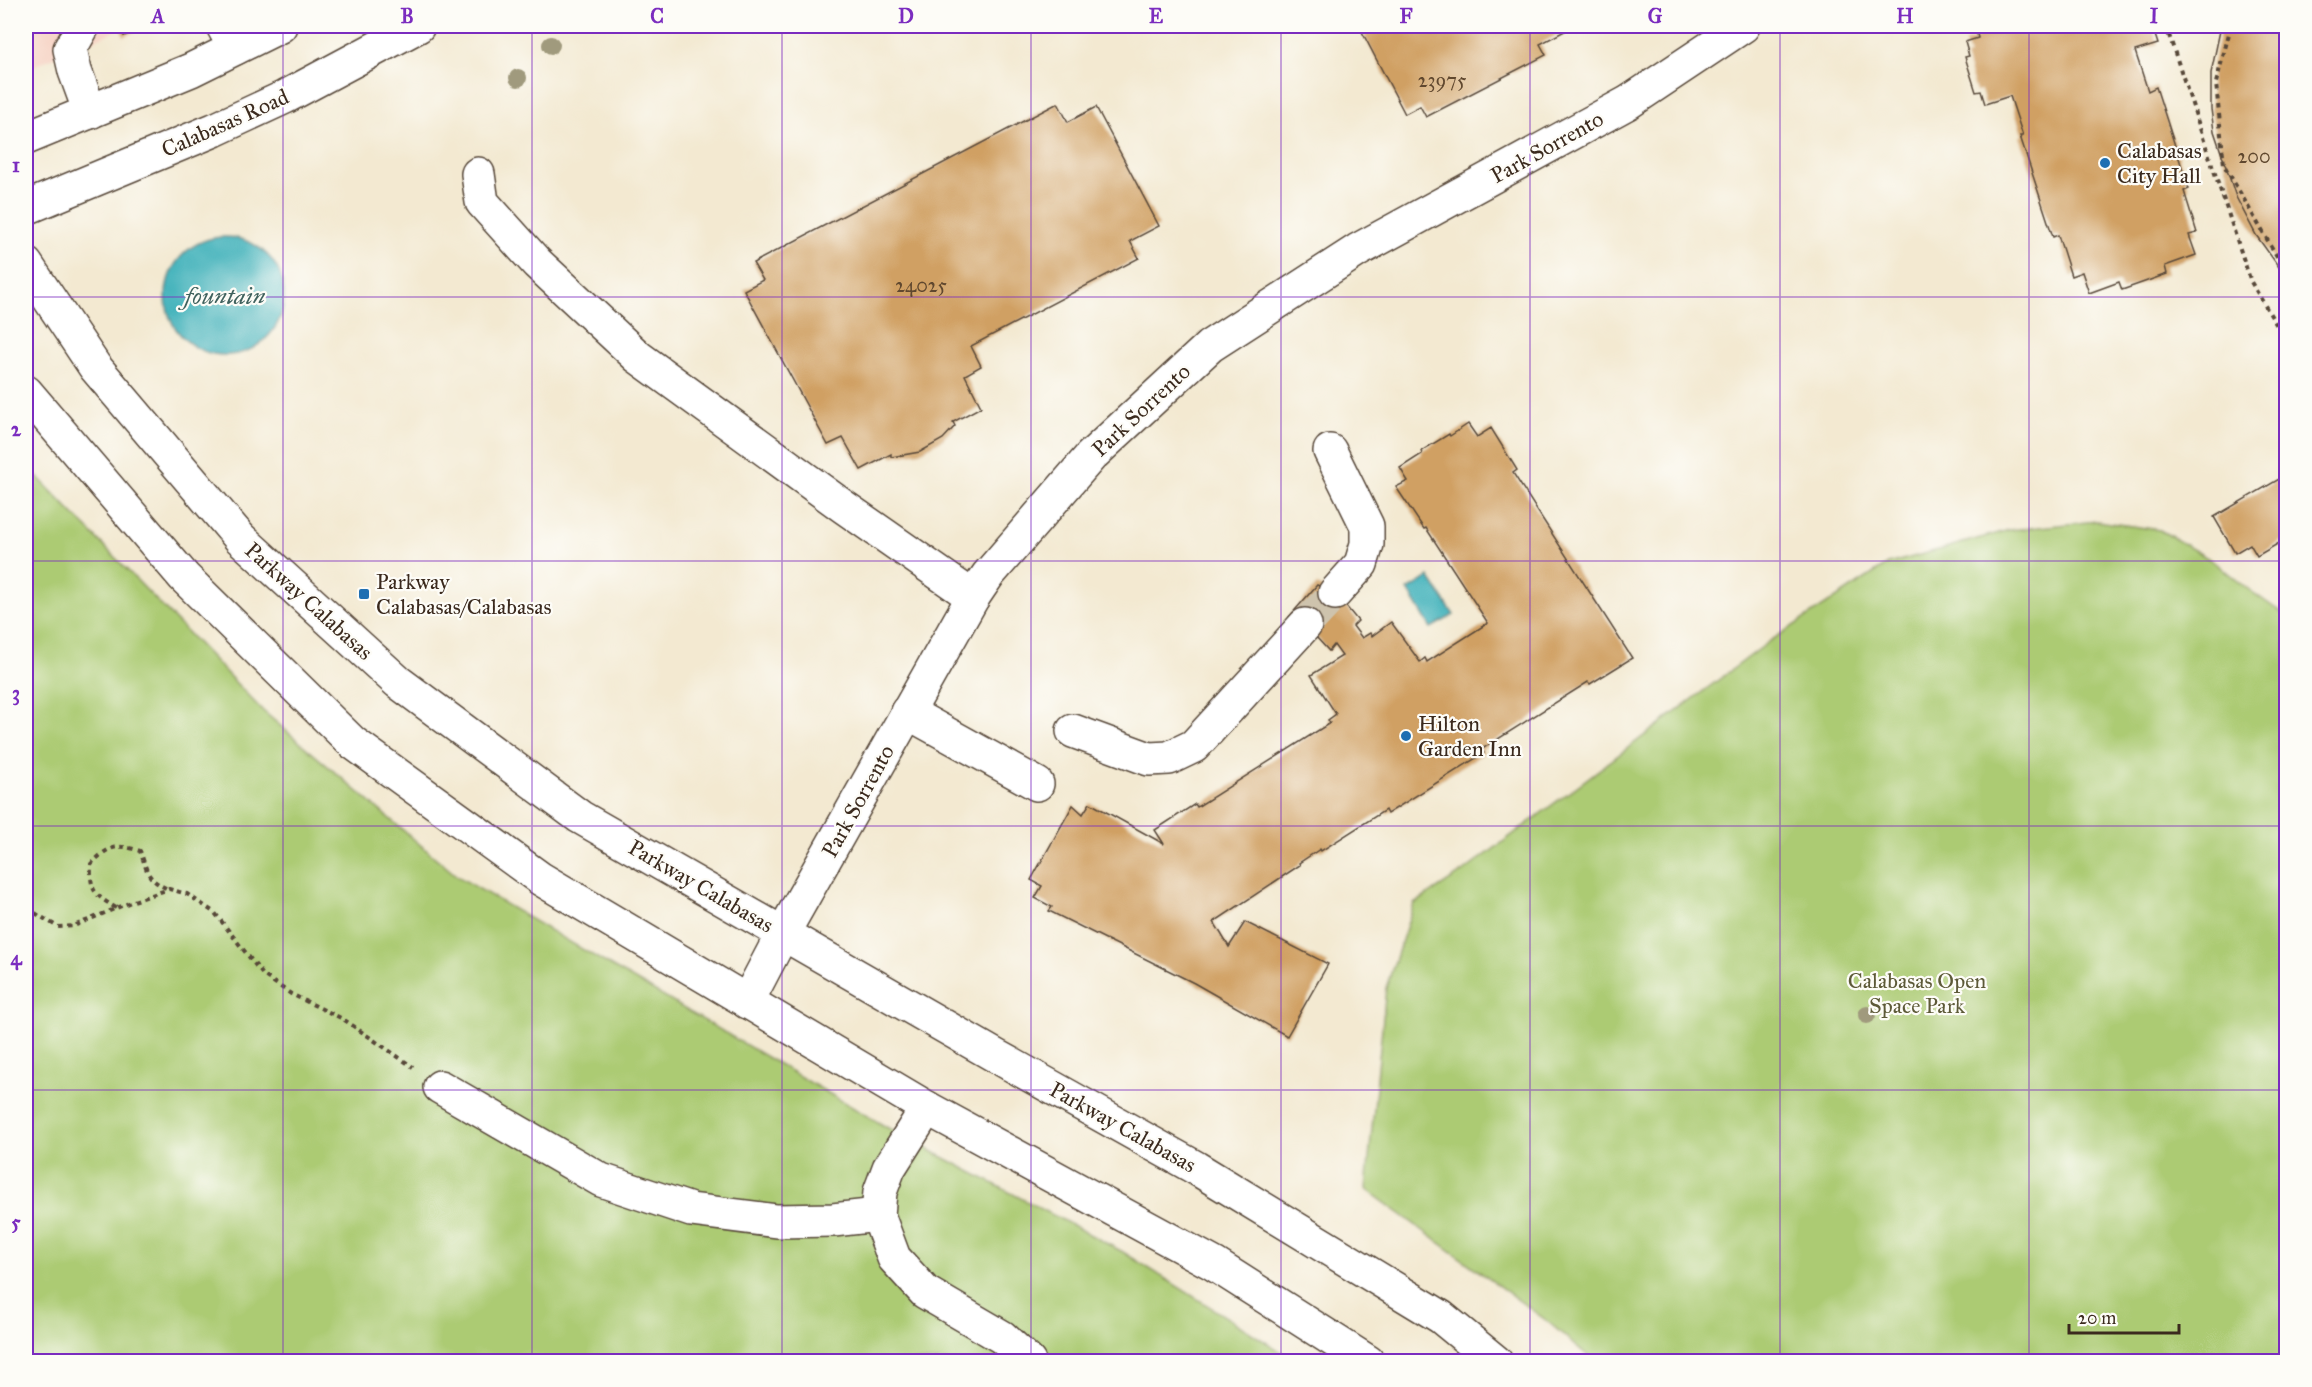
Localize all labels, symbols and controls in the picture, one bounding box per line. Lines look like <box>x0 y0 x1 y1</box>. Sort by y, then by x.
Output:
text: A <box>149 4 165 28</box>
text: B <box>400 4 414 28</box>
text: C <box>650 4 664 28</box>
text: D <box>898 4 914 28</box>
text: E <box>1149 4 1164 28</box>
text: F <box>1399 4 1413 28</box>
text: G <box>1648 4 1663 28</box>
text: H <box>1896 4 1914 28</box>
text: I <box>2150 4 2159 28</box>
house number: 23975 <box>1418 68 1466 92</box>
street label: Calabasas Road <box>157 83 293 163</box>
street label: Park Sorrento <box>1486 105 1608 189</box>
place label: Calabasas City Hall <box>2117 137 2202 189</box>
house number: 200 <box>2237 144 2271 168</box>
text: 1 <box>12 153 20 177</box>
marker: Calabasas City Hall <box>2098 156 2112 170</box>
house number: 24025 <box>895 273 947 297</box>
water label: fountain <box>178 281 266 311</box>
street label: Park Sorrento <box>1086 358 1196 462</box>
text: 2 <box>11 417 22 441</box>
street label: Parkway Calabasas <box>239 536 379 666</box>
place label: Parkway Calabasas/Calabasas <box>376 568 552 620</box>
marker: Parkway Calabasas/Calabasas <box>357 587 371 601</box>
text: 3 <box>12 681 20 706</box>
place label: Hilton Garden Inn <box>1418 710 1522 762</box>
marker: Hilton Garden Inn <box>1399 729 1413 743</box>
street label: Park Sorrento <box>816 740 900 862</box>
street label: Parkway Calabasas <box>624 834 778 938</box>
text: 4 <box>10 946 22 971</box>
park label: Calabasas Open Space Park <box>1848 967 1986 1019</box>
street label: Parkway Calabasas <box>1045 1076 1201 1178</box>
text: 5 <box>11 1210 21 1234</box>
scale bar <box>2069 1297 2178 1335</box>
text: 20 m <box>2078 1307 2116 1329</box>

